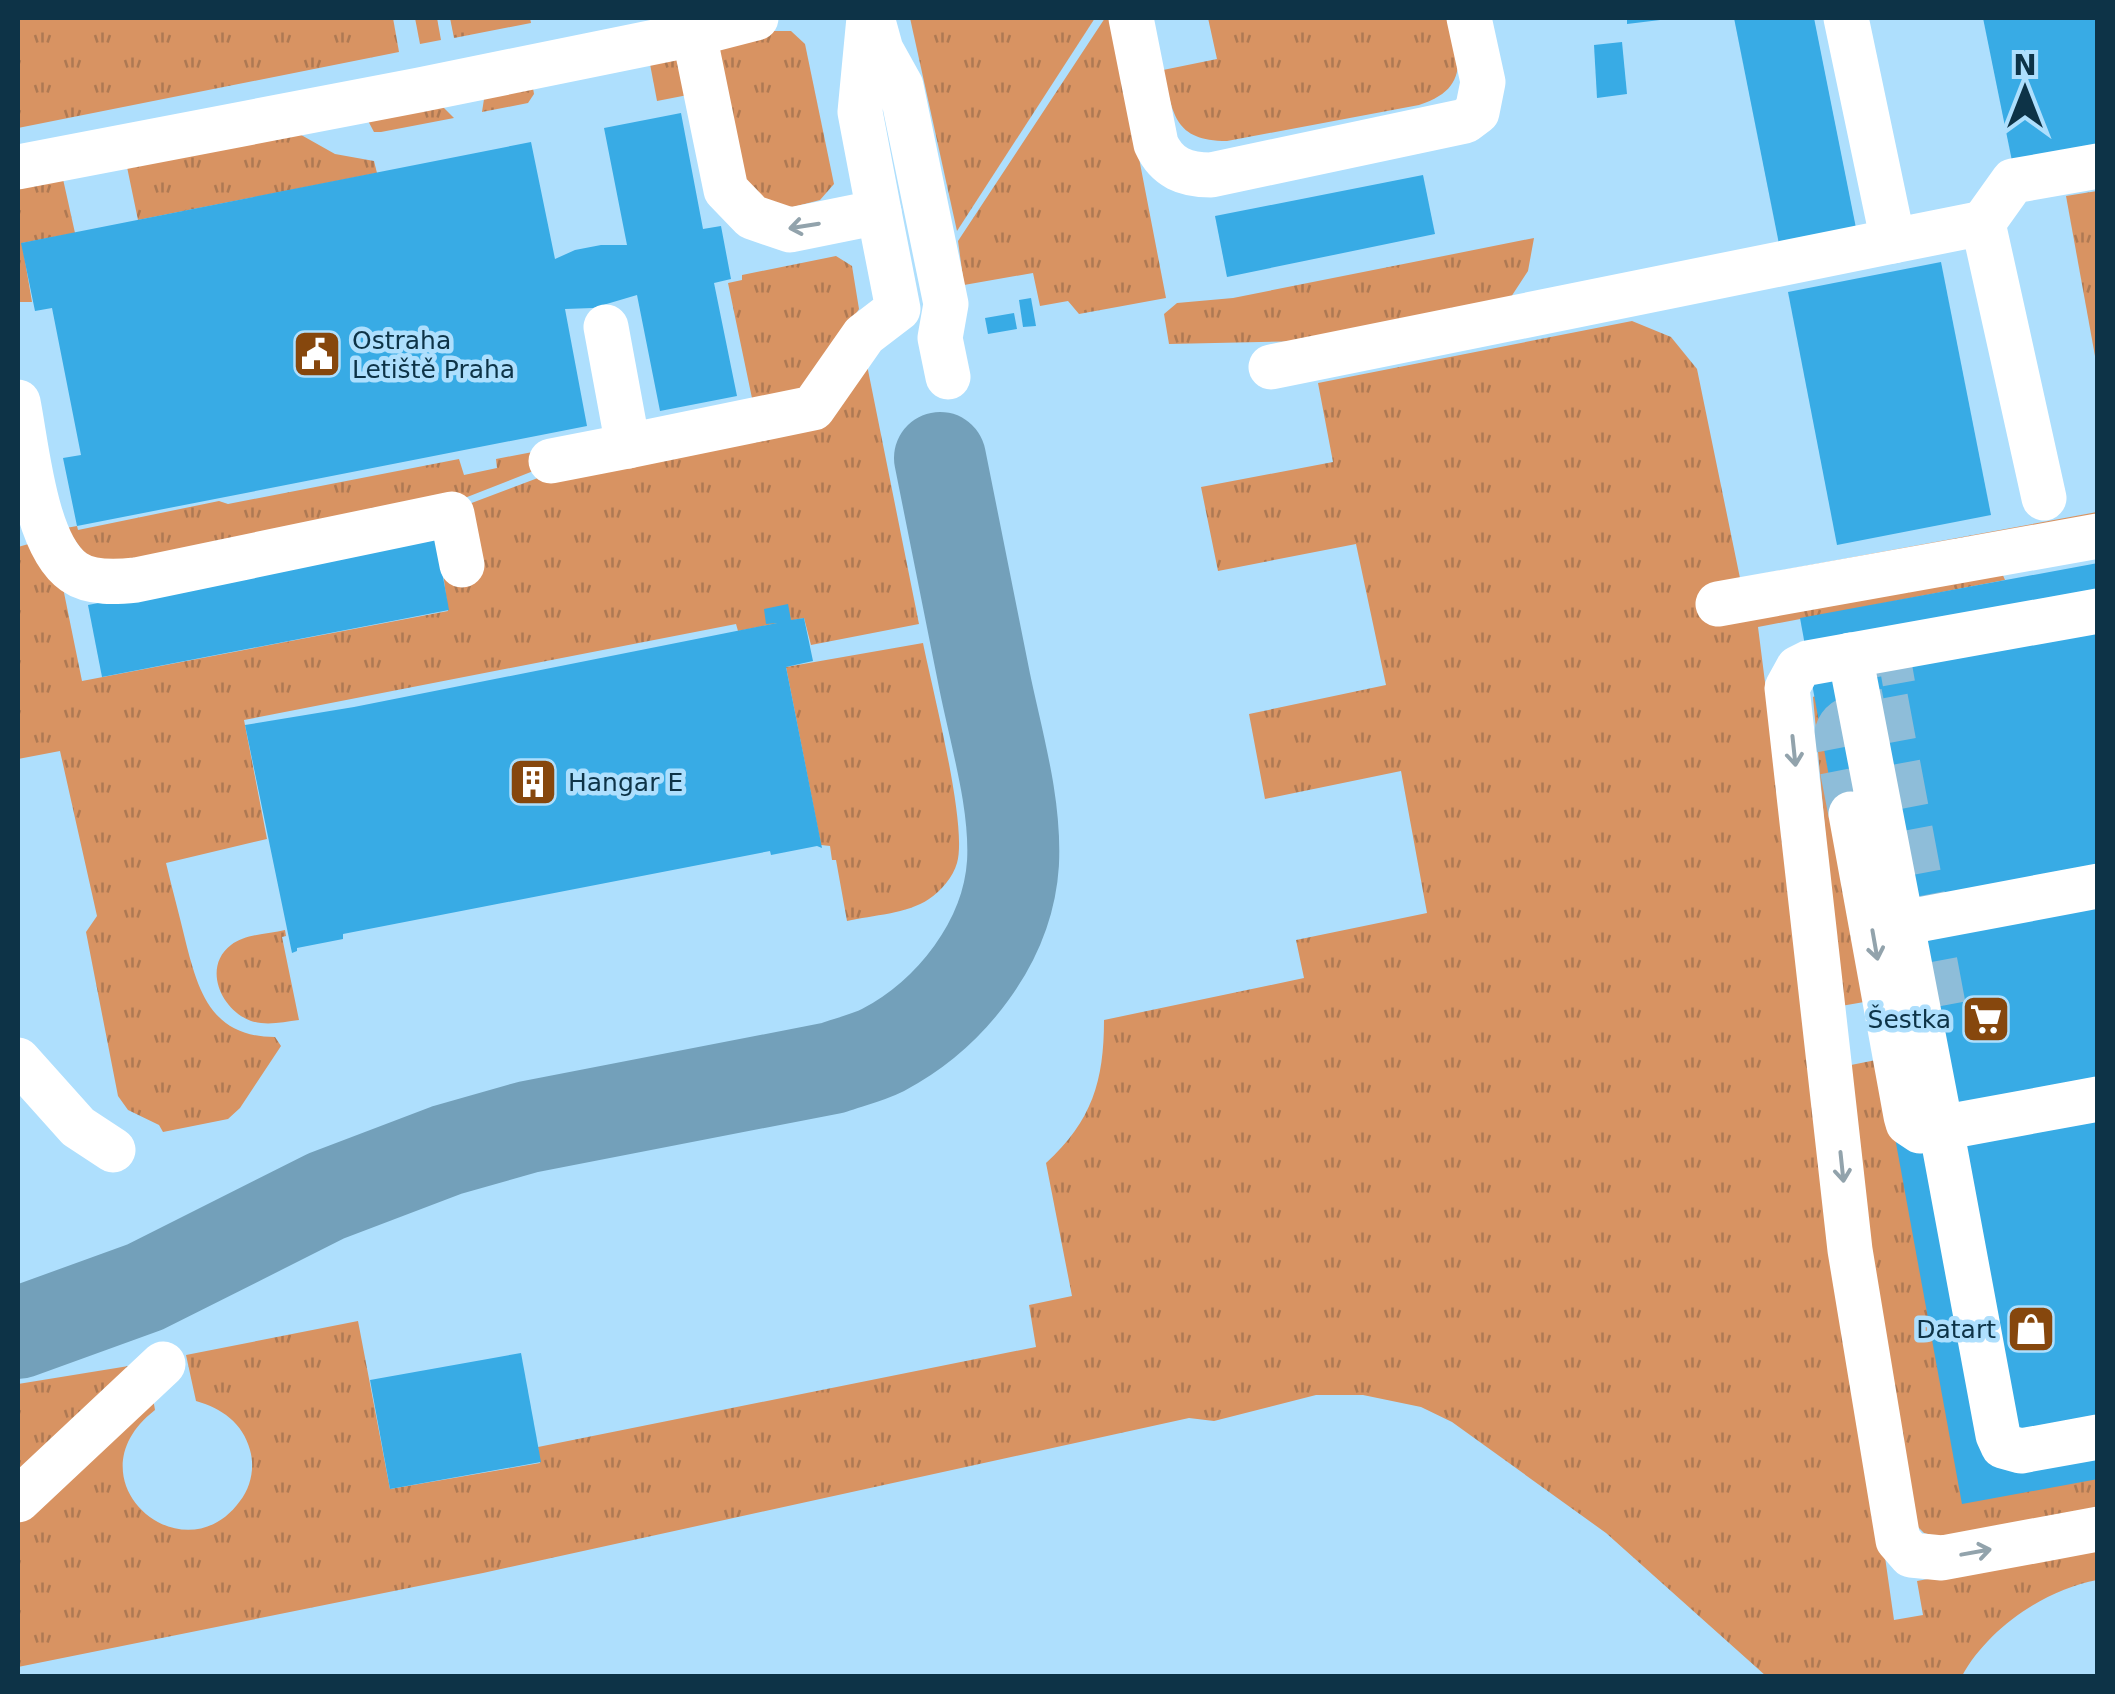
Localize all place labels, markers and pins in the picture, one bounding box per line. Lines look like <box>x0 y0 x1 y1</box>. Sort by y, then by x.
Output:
place label: Ostraha Letiště Praha <box>352 326 515 384</box>
public building icon: Ostraha Letiště Praha <box>291 328 343 380</box>
building icon: Hangar E <box>507 756 559 808</box>
place label: Hangar E <box>568 768 683 797</box>
supermarket icon: Šestka <box>1960 993 2012 1045</box>
place label: Šestka <box>1868 1004 1951 1034</box>
shop icon: Datart <box>2005 1303 2057 1355</box>
place label: Datart <box>1916 1315 1996 1344</box>

